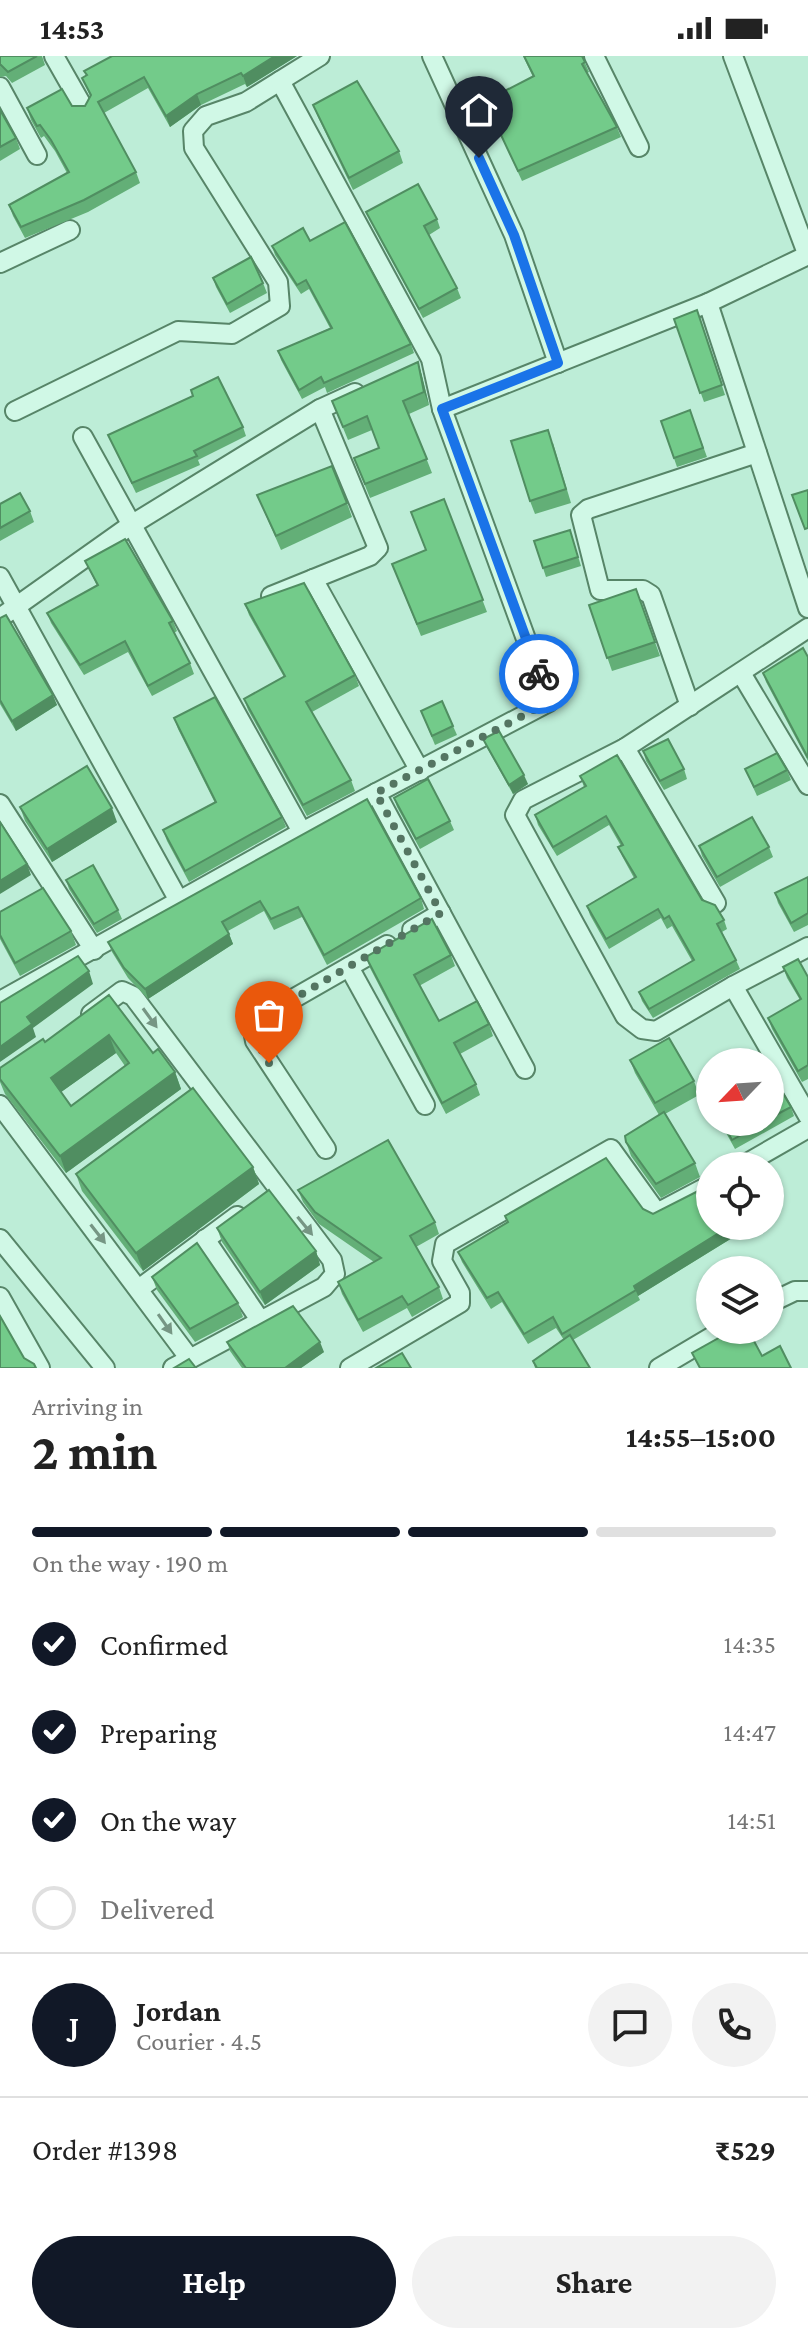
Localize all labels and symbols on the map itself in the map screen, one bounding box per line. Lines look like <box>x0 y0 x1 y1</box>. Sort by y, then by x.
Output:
pin <box>445 76 513 158</box>
courier <box>499 634 579 714</box>
pin <box>235 981 303 1063</box>
one-way arrow <box>141 1008 157 1028</box>
north arrow <box>696 1048 784 1136</box>
one-way arrow <box>297 1216 313 1236</box>
one-way arrow <box>89 1224 105 1244</box>
one-way arrow <box>157 1313 172 1334</box>

